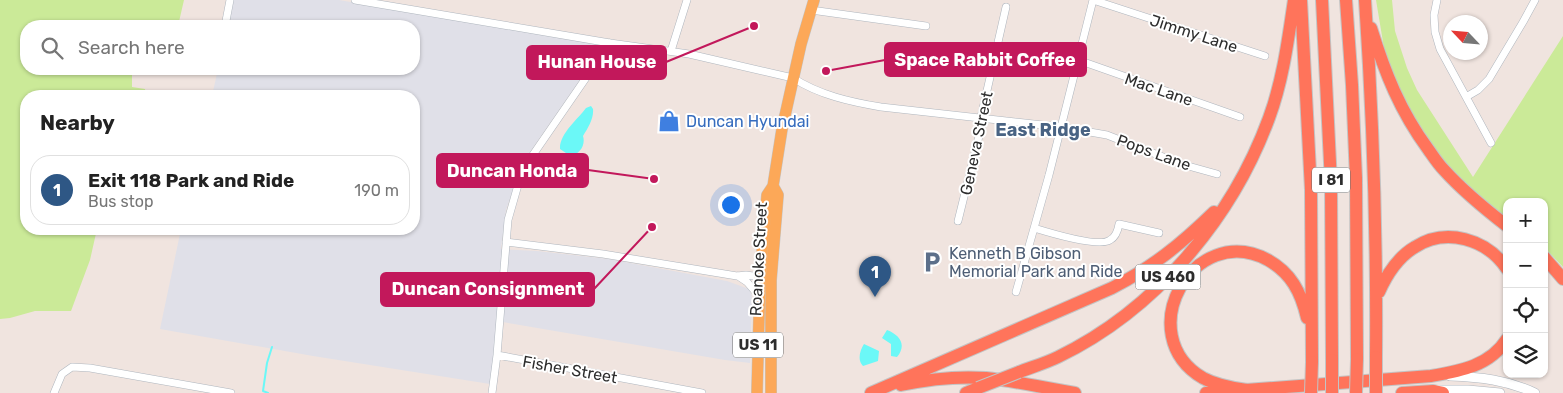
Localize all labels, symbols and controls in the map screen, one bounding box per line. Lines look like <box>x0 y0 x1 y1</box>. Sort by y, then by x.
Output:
street label: Jimmy Lane <box>1148 10 1240 57</box>
north arrow <box>1443 15 1488 60</box>
search box <box>20 20 420 75</box>
icon: search <box>38 34 66 62</box>
text: Search here <box>78 36 185 59</box>
callout: Space Rabbit Coffee <box>885 43 1086 76</box>
callout: Hunan House <box>527 46 666 79</box>
text: Space Rabbit Coffee <box>894 49 1076 71</box>
text: Hunan House <box>537 51 657 73</box>
street label: Mac Lane <box>1122 69 1195 110</box>
street label: Geneva Street <box>956 89 997 197</box>
shop icon: Duncan Hyundai <box>656 108 682 134</box>
text: Nearby <box>40 110 115 135</box>
place label: Duncan Hyundai <box>686 112 809 131</box>
district label: East Ridge <box>995 119 1091 141</box>
street label: Pops Lane <box>1114 130 1194 175</box>
callout: Duncan Honda <box>437 154 588 187</box>
text: Duncan Honda <box>447 160 577 182</box>
road number: I 81 <box>1312 168 1350 192</box>
text: Exit 118 Park and Ride <box>88 169 294 192</box>
text: 1 <box>53 181 61 200</box>
text: 190 m <box>354 181 399 200</box>
text: Bus stop <box>88 192 154 211</box>
your location <box>718 192 744 218</box>
map controls <box>1503 198 1548 378</box>
button: + <box>1503 198 1548 243</box>
street label: Roanoke Street <box>746 201 771 317</box>
button: − <box>1503 243 1548 288</box>
place label: Kenneth B Gibson Memorial Park and Ride <box>949 244 1123 281</box>
parking icon: Kenneth B Gibson Memorial Park and Ride <box>919 249 945 275</box>
pin: 1 <box>859 256 891 297</box>
road number: US 460 <box>1136 264 1200 290</box>
callout: Duncan Consignment <box>381 273 594 306</box>
text: Duncan Consignment <box>391 278 585 300</box>
button: locate <box>1503 288 1548 333</box>
road number: US 11 <box>733 332 783 358</box>
button: layers <box>1503 333 1548 378</box>
street label: Fisher Street <box>521 352 619 387</box>

